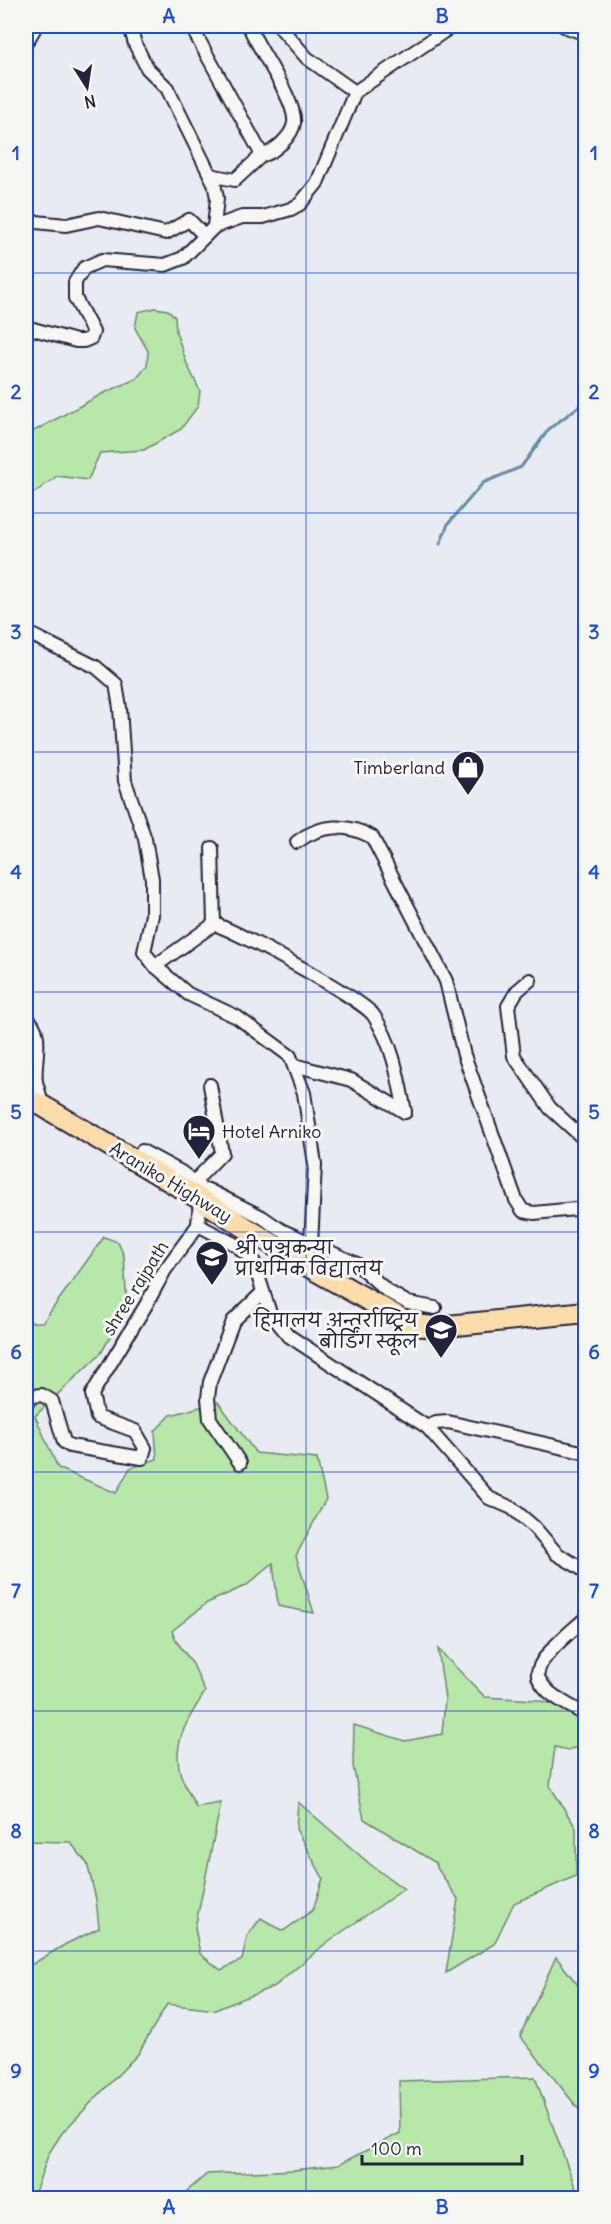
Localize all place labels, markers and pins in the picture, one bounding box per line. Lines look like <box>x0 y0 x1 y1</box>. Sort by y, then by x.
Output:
shop icon: Timberland <box>450 749 486 796</box>
place label: Timberland <box>353 756 445 779</box>
hotel icon: Hotel Arniko <box>181 1113 217 1160</box>
place label: Hotel Arniko <box>222 1120 321 1143</box>
place label: श्री पञ्चकन्या प्राथमिक विद्यालय <box>234 1234 384 1280</box>
school or university icon: श्री पञ्चकन्या प्राथमिक विद्यालय <box>194 1239 230 1286</box>
place label: हिमालय अन्तर्राष्ट्रिय बोर्डिंग स्कूल <box>253 1307 419 1356</box>
school or university icon: हिमालय अन्तर्राष्ट्रिय बोर्डिंग स्कूल <box>423 1312 459 1359</box>

